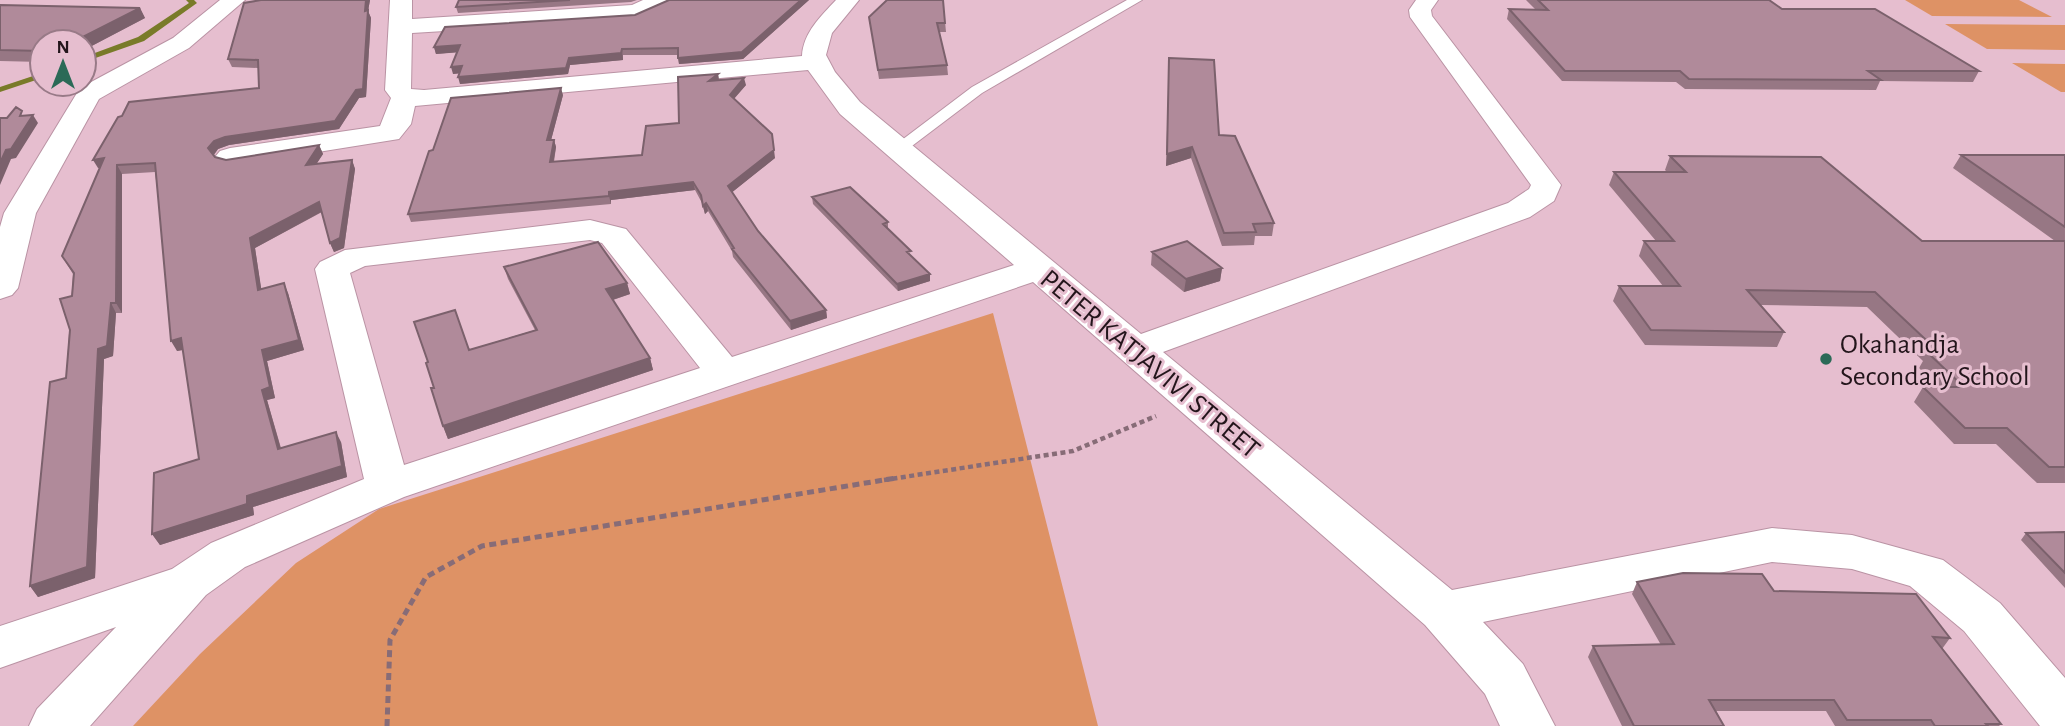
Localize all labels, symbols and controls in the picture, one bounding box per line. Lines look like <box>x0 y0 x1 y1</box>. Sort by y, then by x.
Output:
north arrow <box>28 28 98 98</box>
text: N <box>56 38 70 57</box>
street label: PETER KATJAVIVI STREET <box>1035 265 1265 464</box>
place label: Okahandja Secondary School <box>1840 331 2030 391</box>
marker: Okahandja Secondary School <box>1818 351 1834 367</box>

